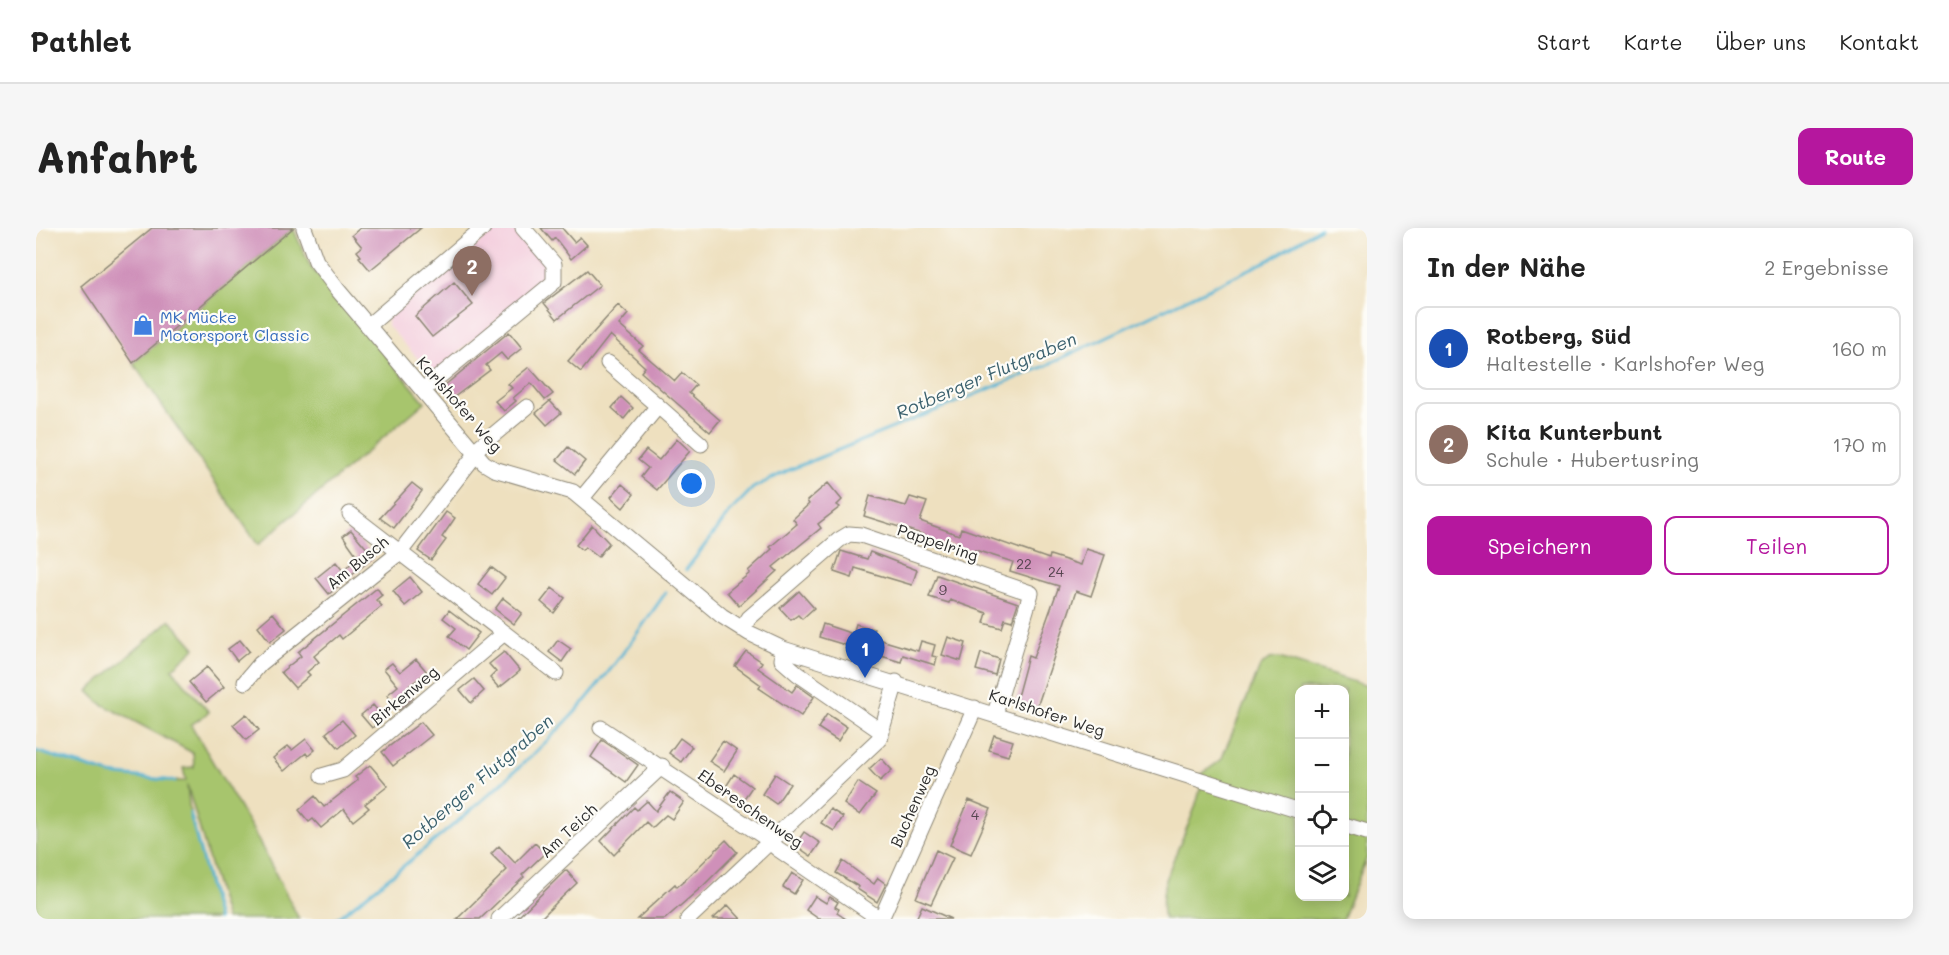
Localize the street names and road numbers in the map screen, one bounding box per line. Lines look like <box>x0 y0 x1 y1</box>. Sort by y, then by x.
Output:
street label: Karlshofer Weg <box>413 352 507 456</box>
street label: Pappelring <box>895 518 981 566</box>
street label: Am Busch <box>322 531 392 593</box>
street label: Birkenweg <box>366 661 442 729</box>
street label: Karlshofer Weg <box>986 683 1108 741</box>
street label: Buchenweg <box>885 762 939 850</box>
street label: Ebereschenweg <box>694 764 808 852</box>
street label: Am Teich <box>535 798 601 862</box>

